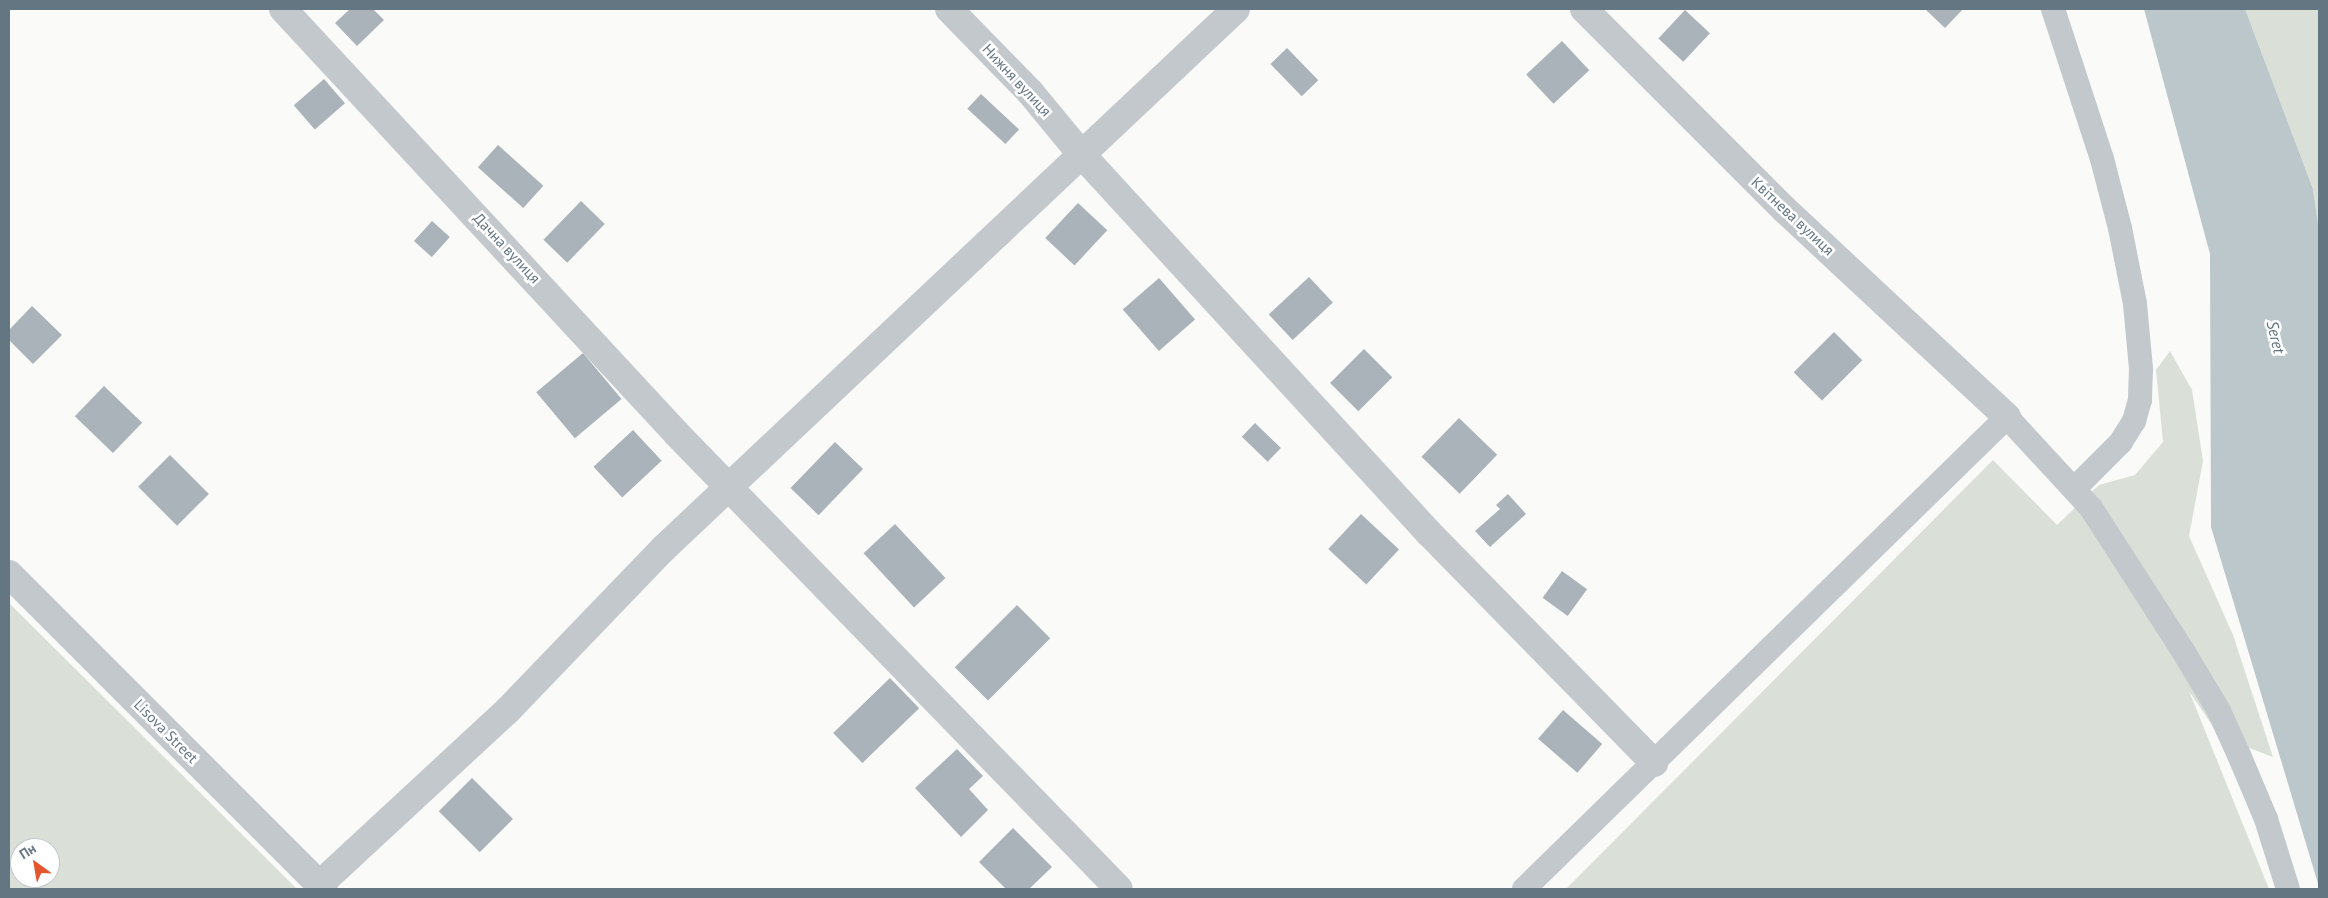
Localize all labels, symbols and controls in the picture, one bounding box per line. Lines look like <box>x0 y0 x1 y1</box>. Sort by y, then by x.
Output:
street label: Нижня вулиця <box>979 40 1055 120</box>
street label: Квітнева вулиця <box>1748 173 1838 259</box>
street label: Дачна вулиця <box>470 209 544 287</box>
water label: Seret <box>2263 319 2289 355</box>
street label: Lisova Street <box>130 695 202 767</box>
north arrow <box>10 838 60 888</box>
text: Пн <box>16 839 39 863</box>

